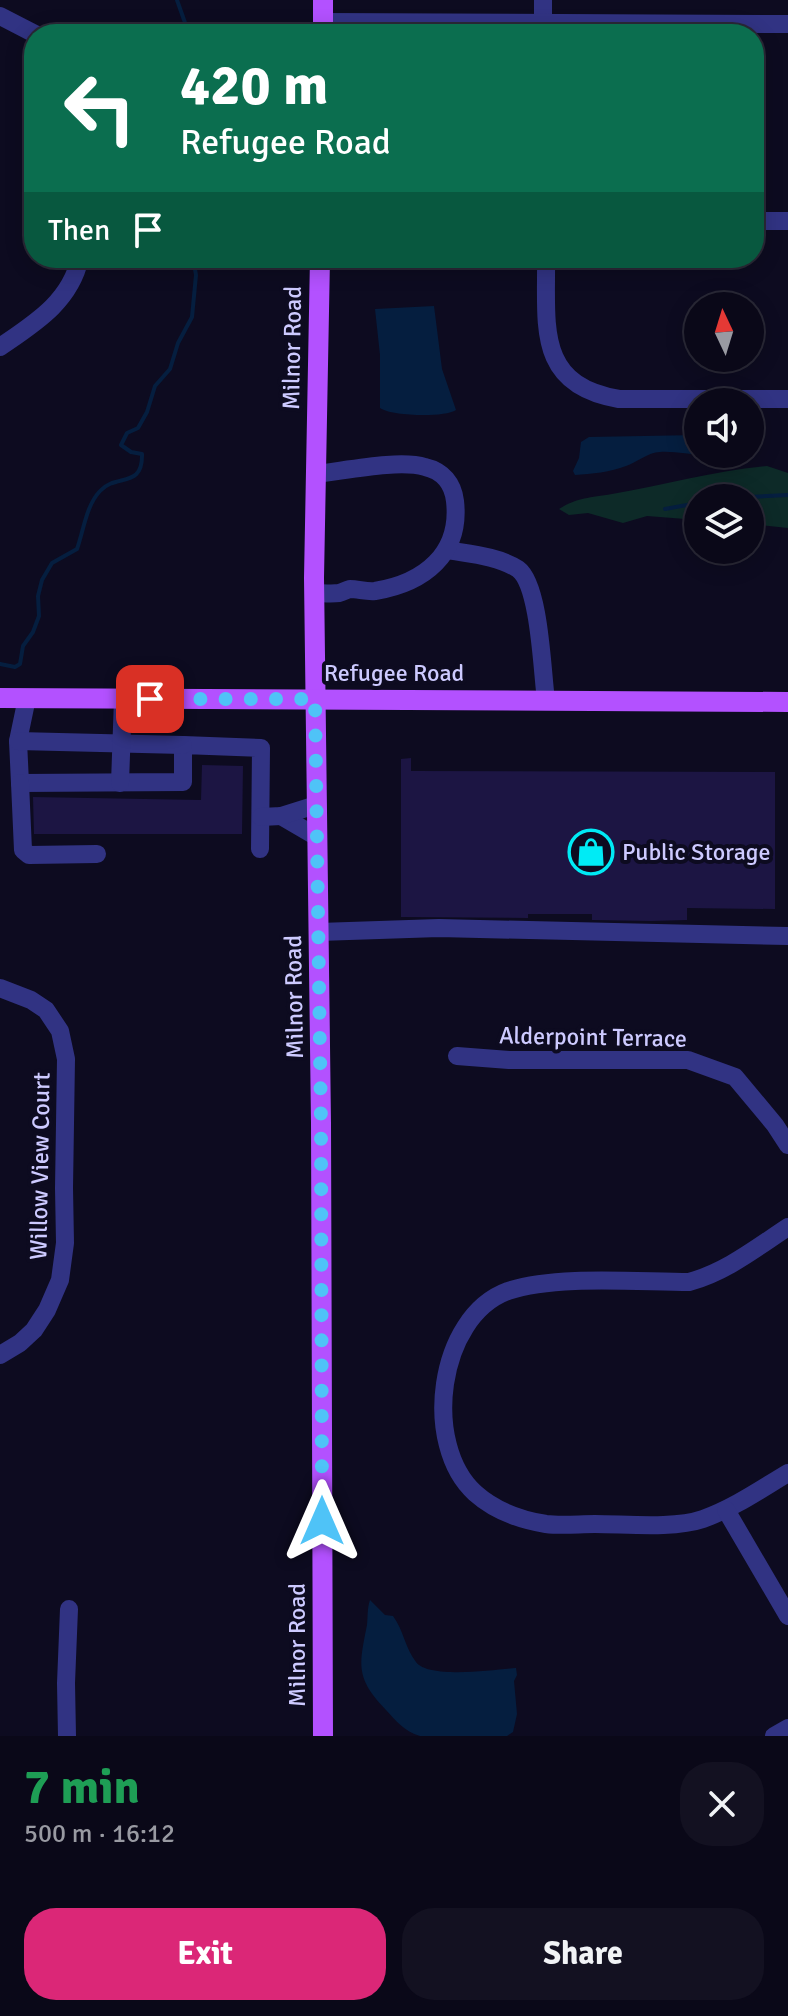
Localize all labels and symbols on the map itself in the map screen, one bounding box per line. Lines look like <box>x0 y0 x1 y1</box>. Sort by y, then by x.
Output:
street label: Milnor Road <box>276 286 308 410</box>
north arrow <box>684 292 764 372</box>
street label: Refugee Road <box>324 658 464 688</box>
pin <box>116 665 184 733</box>
shop icon: Public Storage <box>567 828 615 876</box>
place label: Public Storage <box>622 837 771 867</box>
street label: Milnor Road <box>278 935 310 1059</box>
street label: Alderpoint Terrace <box>499 1020 687 1054</box>
street label: Willow View Court <box>23 1072 57 1260</box>
position arrow <box>280 1479 364 1563</box>
street label: Milnor Road <box>282 1583 312 1707</box>

